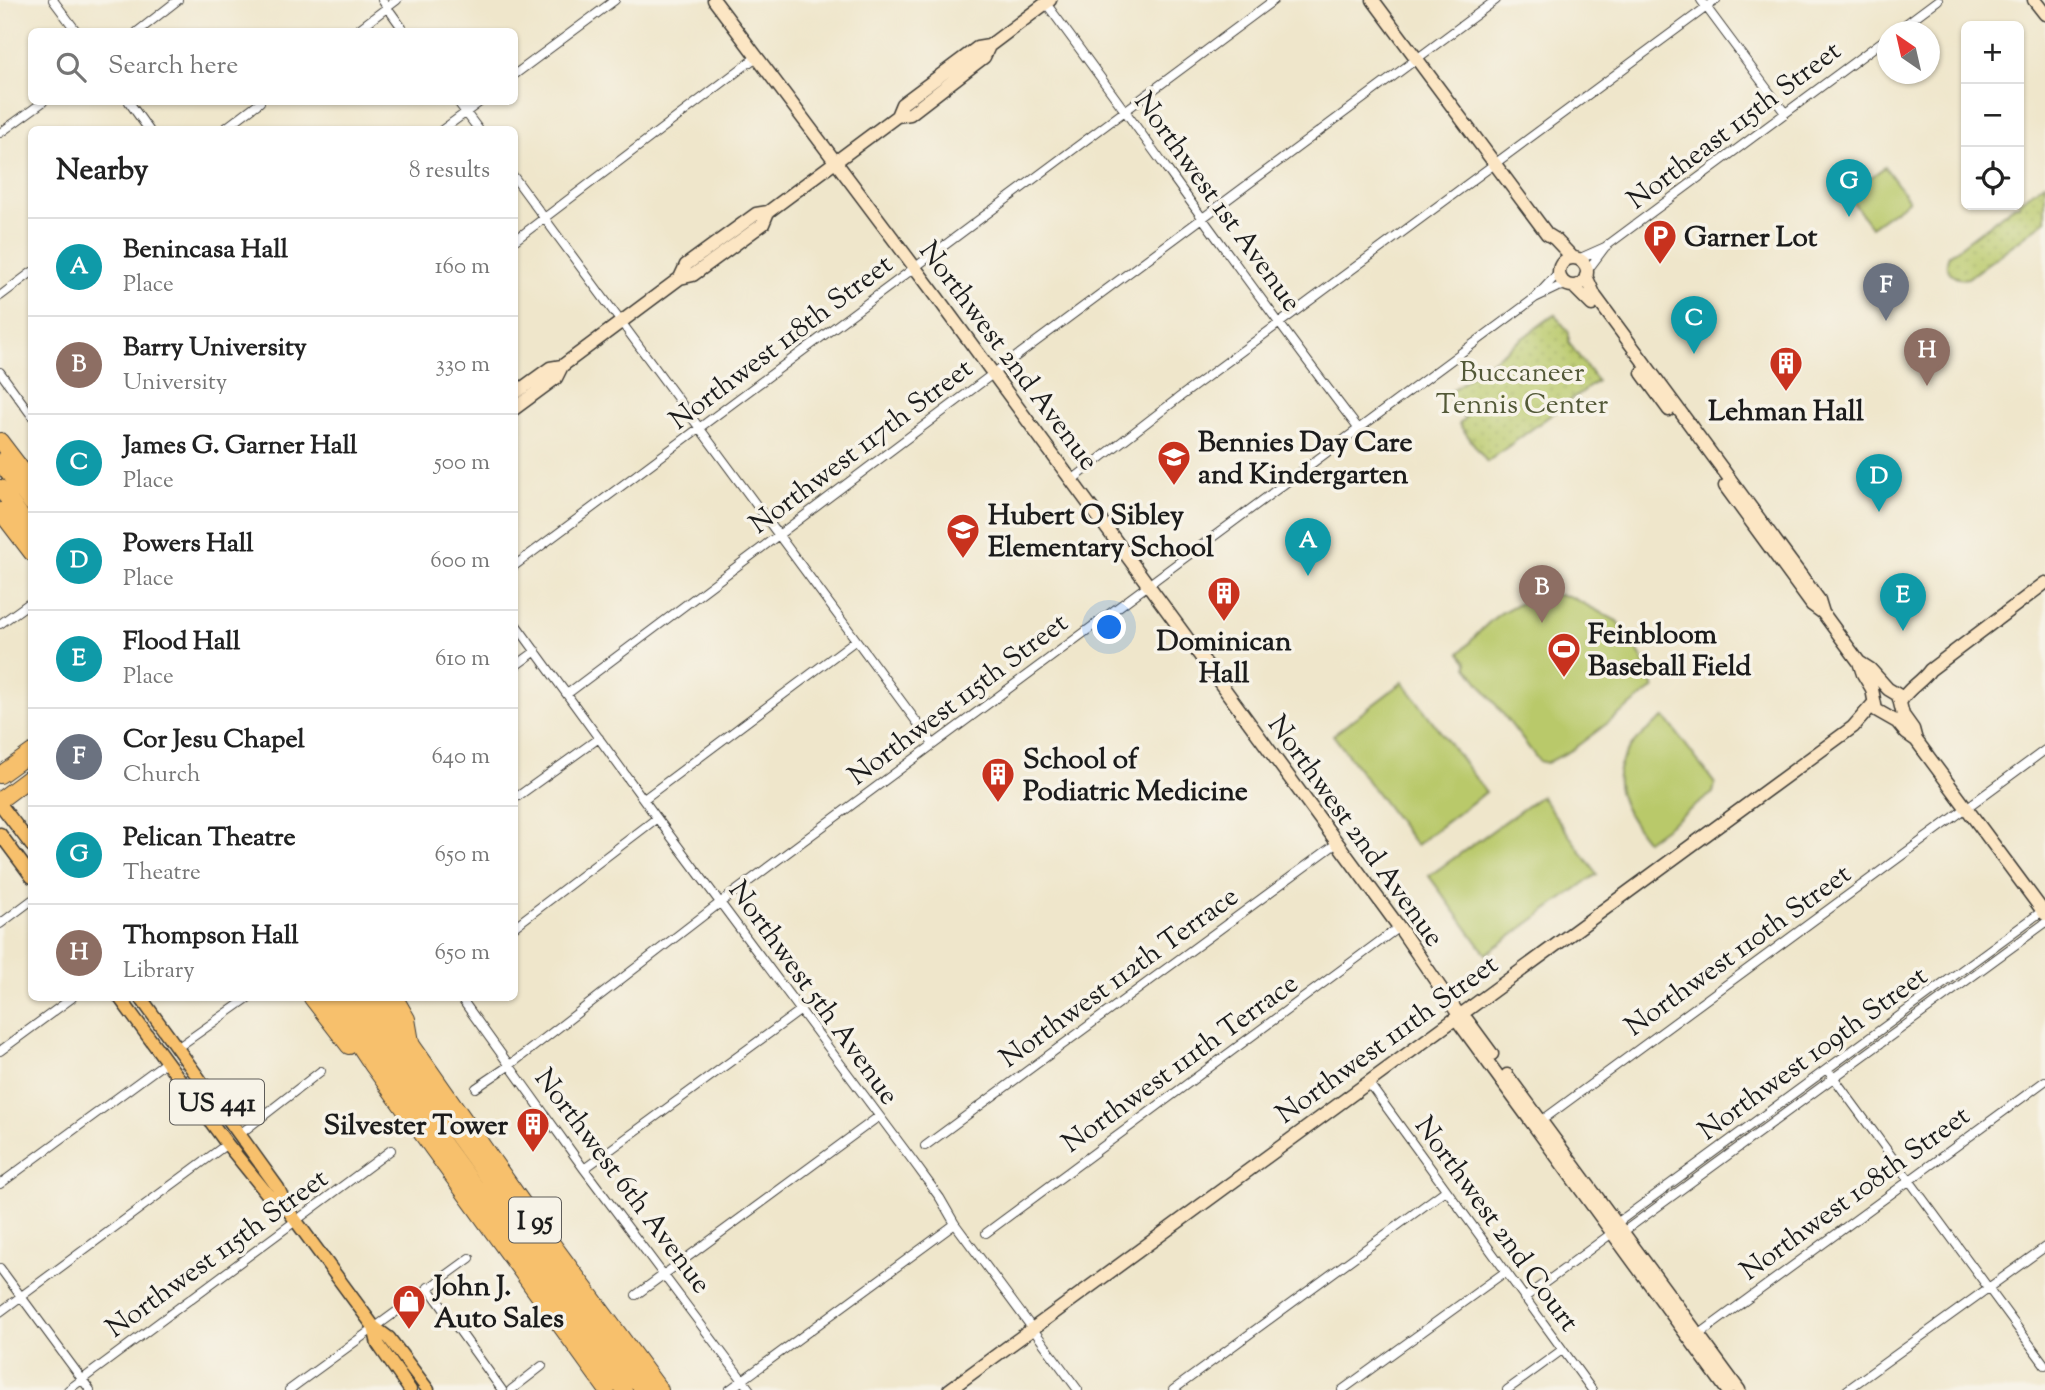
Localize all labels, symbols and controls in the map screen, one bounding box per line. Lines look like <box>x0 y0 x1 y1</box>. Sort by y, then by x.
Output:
north arrow <box>1877 21 1940 84</box>
map controls <box>1961 21 2024 210</box>
button: + <box>1961 21 2024 84</box>
search box <box>28 28 518 105</box>
street label: Northeast 115th Street <box>1619 32 1851 220</box>
icon: search <box>52 48 90 86</box>
text: Search here <box>108 48 238 85</box>
button: − <box>1961 84 2024 147</box>
street label: Northwest 1st Avenue <box>1123 85 1310 321</box>
button: locate <box>1961 147 2024 210</box>
text: Nearby <box>56 150 148 193</box>
text: 8 results <box>409 155 490 188</box>
pin: G <box>1826 159 1872 217</box>
parking icon: Garner Lot <box>1641 217 1679 266</box>
place label: Garner Lot <box>1684 219 1818 259</box>
text: Benincasa Hall <box>123 232 288 269</box>
street label: Northwest 2nd Avenue <box>908 234 1107 480</box>
street label: Northwest 118th Street <box>662 246 902 441</box>
text: A <box>70 251 88 284</box>
text: 160 m <box>435 251 490 284</box>
pin: F <box>1863 263 1909 321</box>
text: Place <box>123 269 174 302</box>
pin: C <box>1671 296 1717 354</box>
pin: H <box>1904 328 1950 386</box>
text: Barry University <box>123 330 307 367</box>
building icon: Lehman Hall <box>1767 344 1805 393</box>
text: B <box>72 349 86 382</box>
text: 330 m <box>436 349 490 382</box>
street label: Northwest 117th Street <box>742 350 982 545</box>
park label: Buccaneer Tennis Center <box>1436 354 1609 426</box>
text: University <box>123 367 227 400</box>
place label: Lehman Hall <box>1708 393 1864 433</box>
place label: Bennies Day Care and Kindergarten <box>1198 424 1412 496</box>
text: James G. Garner Hall <box>123 428 357 465</box>
school or university icon: Bennies Day Care and Kindergarten <box>1155 438 1193 487</box>
text: C <box>70 447 88 480</box>
text: 500 m <box>434 447 490 480</box>
pin: D <box>1856 454 1902 512</box>
text: Place <box>123 465 174 498</box>
place label: Hubert O Sibley Elementary School <box>988 497 1214 569</box>
school or university icon: Hubert O Sibley Elementary School <box>944 511 982 560</box>
pin: A <box>1285 518 1331 576</box>
text: Powers Hall <box>123 526 253 563</box>
text: D <box>70 545 88 578</box>
text: 600 m <box>430 545 490 578</box>
text: Place <box>123 563 174 596</box>
pin: B <box>1519 565 1565 623</box>
pin: E <box>1880 573 1926 631</box>
building icon: Dominican Hall <box>1205 574 1243 623</box>
street label: Northwest 115th Street <box>841 604 1077 796</box>
your location <box>1092 610 1126 644</box>
place label: Feinbloom Baseball Field <box>1588 616 1751 688</box>
place label: Dominican Hall <box>1156 623 1292 695</box>
text: Flood Hall <box>123 624 240 661</box>
sports icon: Feinbloom Baseball Field <box>1545 630 1583 679</box>
text: E <box>72 643 86 676</box>
text: 610 m <box>435 643 490 676</box>
text: Place <box>123 661 174 694</box>
street label: Northwest 2nd Avenue <box>1257 708 1452 956</box>
text: Cor Jesu Chapel <box>123 722 305 759</box>
text: F <box>73 741 85 774</box>
text: 640 m <box>432 741 490 774</box>
place label: School of Podiatric Medicine <box>1023 741 1248 813</box>
building icon: School of Podiatric Medicine <box>979 755 1017 804</box>
text: Church <box>123 759 201 792</box>
text: Pelican Theatre <box>123 820 296 857</box>
text: G <box>70 839 88 872</box>
text: 650 m <box>435 839 490 872</box>
street label: Northwest 110th Street <box>1617 855 1860 1047</box>
text: Theatre <box>123 857 201 890</box>
street label: Northwest 5th Avenue <box>718 873 908 1114</box>
street label: Northwest 112th Terrace <box>992 878 1247 1079</box>
text: Thompson Hall <box>123 918 299 955</box>
text: H <box>70 937 88 970</box>
text: 650 m <box>435 937 490 970</box>
street label: Northwest 111th Street <box>1268 946 1507 1135</box>
text: Library <box>123 955 195 988</box>
street label: Northwest 109th Street <box>1691 957 1937 1151</box>
street label: Northwest 111th Terrace <box>1054 965 1307 1164</box>
street label: Northwest 6th Avenue <box>524 1061 720 1303</box>
road number: US 441 <box>170 1079 264 1124</box>
street label: Northwest 108th Street <box>1733 1097 1979 1292</box>
building icon: Silvester Tower <box>514 1105 552 1154</box>
place label: Silvester Tower <box>323 1107 508 1147</box>
street label: Northwest 2nd Court <box>1404 1109 1588 1341</box>
street label: Northwest 115th Street <box>98 1160 338 1349</box>
road number: I 95 <box>509 1198 561 1242</box>
place label: John J. Auto Sales <box>432 1268 564 1340</box>
shop icon: John J. Auto Sales <box>390 1282 428 1331</box>

